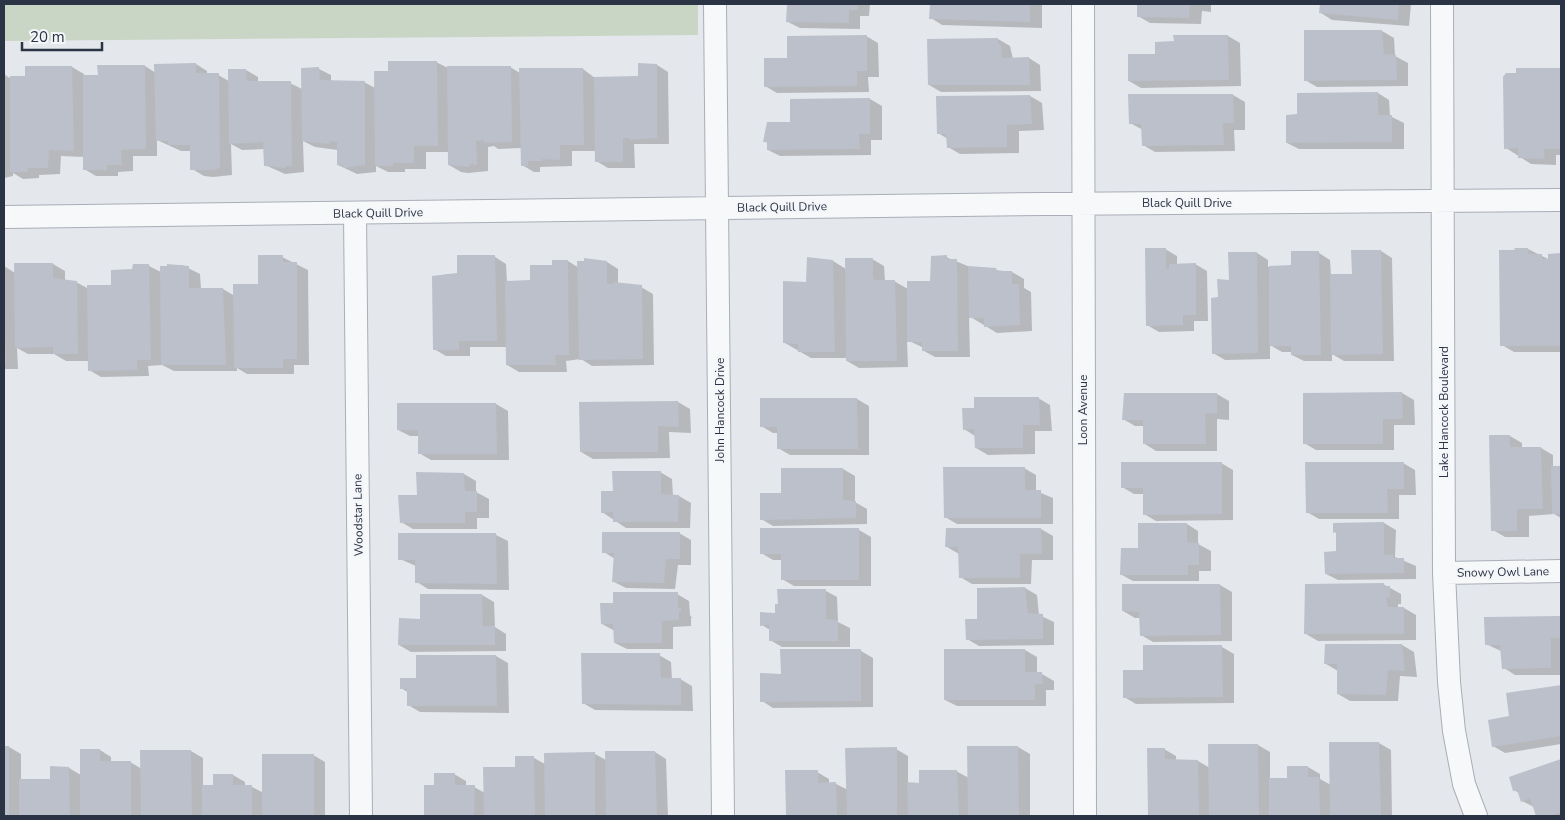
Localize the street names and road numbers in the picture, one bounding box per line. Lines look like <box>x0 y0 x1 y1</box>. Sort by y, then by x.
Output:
street label: Black Quill Drive <box>1142 195 1232 211</box>
street label: Black Quill Drive <box>737 198 827 216</box>
street label: Black Quill Drive <box>333 204 423 222</box>
street label: Lake Hancock Boulevard <box>1436 346 1452 478</box>
street label: John Hancock Drive <box>712 358 728 463</box>
street label: Loon Avenue <box>1075 375 1091 445</box>
street label: Woodstar Lane <box>349 474 367 556</box>
street label: Snowy Owl Lane <box>1457 563 1549 581</box>

